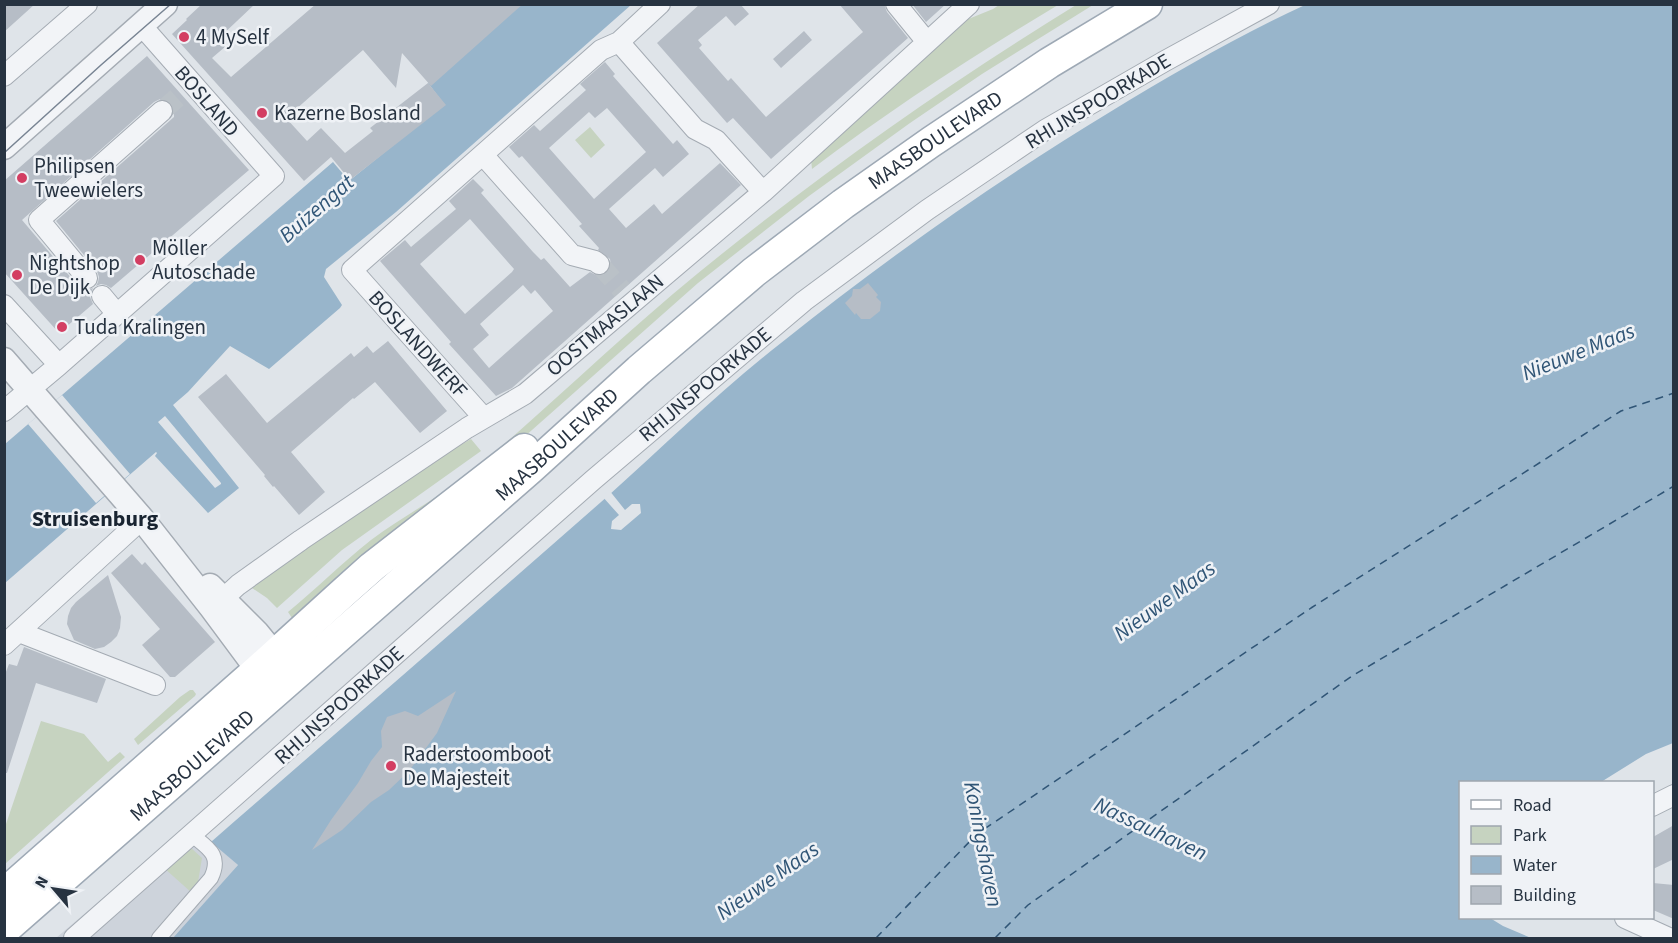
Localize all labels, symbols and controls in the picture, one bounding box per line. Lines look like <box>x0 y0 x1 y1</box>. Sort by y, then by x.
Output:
place label: 4 MySelf <box>196 22 270 52</box>
marker: 4 MySelf <box>177 30 191 44</box>
street label: RHIJNSPOORKADE <box>1020 46 1176 156</box>
street label: BOSLAND <box>168 59 246 143</box>
street label: MAASBOULEVARD <box>862 83 1008 197</box>
place label: Kazerne Bosland <box>274 98 421 128</box>
marker: Kazerne Bosland <box>255 106 269 120</box>
place label: Philipsen Tweewielers <box>34 151 143 205</box>
water label: Buizengat <box>272 166 362 251</box>
marker: Philipsen Tweewielers <box>15 171 29 185</box>
place label: Möller Autoschade <box>152 233 255 287</box>
place label: Nightshop De Dijk <box>29 248 120 302</box>
marker: Möller Autoschade <box>133 253 147 267</box>
street label: OOSTMAASLAAN <box>540 267 670 383</box>
marker: Nightshop De Dijk <box>10 268 24 282</box>
street label: BOSLANDWERF <box>362 284 474 404</box>
place label: Tuda Kralingen <box>74 312 206 342</box>
water label: Nieuwe Maas <box>1517 315 1640 389</box>
street label: RHIJNSPOORKADE <box>632 319 778 449</box>
marker: Tuda Kralingen <box>55 320 69 334</box>
street label: MAASBOULEVARD <box>488 380 625 508</box>
district label: Struisenburg <box>32 503 158 535</box>
water label: Nieuwe Maas <box>1107 553 1222 649</box>
street label: RHIJNSPOORKADE <box>268 639 410 771</box>
street label: MAASBOULEVARD <box>123 702 261 828</box>
place label: Raderstoomboot De Majesteit <box>403 739 551 793</box>
marker: Raderstoomboot De Majesteit <box>384 759 398 773</box>
water label: Koningshaven <box>955 779 1011 910</box>
legend <box>1459 781 1654 919</box>
water label: Nassauhaven <box>1089 789 1212 869</box>
text: Road <box>1513 793 1552 818</box>
text: Park <box>1513 823 1547 848</box>
water label: Nieuwe Maas <box>710 833 826 928</box>
text: Water <box>1513 853 1557 878</box>
north arrow <box>24 859 84 919</box>
text: N <box>30 872 54 892</box>
text: Building <box>1513 883 1576 908</box>

